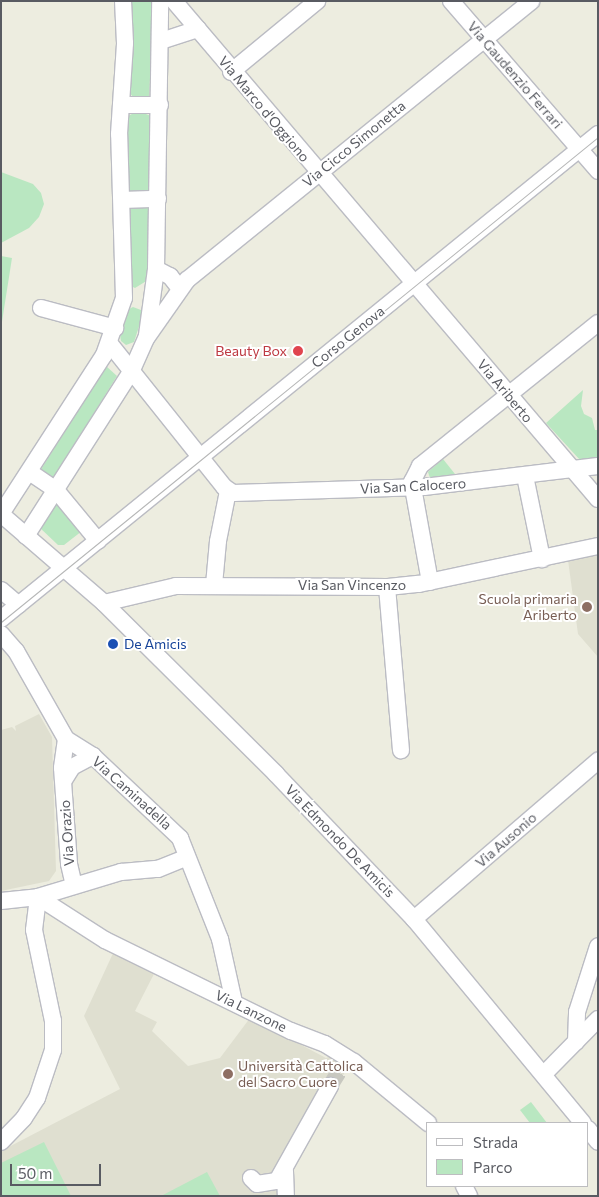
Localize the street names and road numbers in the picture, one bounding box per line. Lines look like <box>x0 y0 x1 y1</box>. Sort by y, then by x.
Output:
street label: Via Gaudenzio Ferrari <box>464 18 566 132</box>
street label: Via Marco d'Oggiono <box>215 53 313 165</box>
street label: Via Cicco Simonetta <box>299 97 409 191</box>
street label: Corso Genova <box>308 303 388 371</box>
street label: Via Ariberto <box>474 356 536 426</box>
street label: Via San Calocero <box>359 475 467 497</box>
street label: Via San Vincenzo <box>298 577 406 593</box>
street label: Via Caminadella <box>89 753 175 833</box>
street label: Via Edmondo De Amicis <box>282 781 398 901</box>
street label: Via Orazio <box>56 799 78 867</box>
street label: Via Ausonio <box>472 809 540 871</box>
street label: Via Lanzone <box>213 987 289 1035</box>

